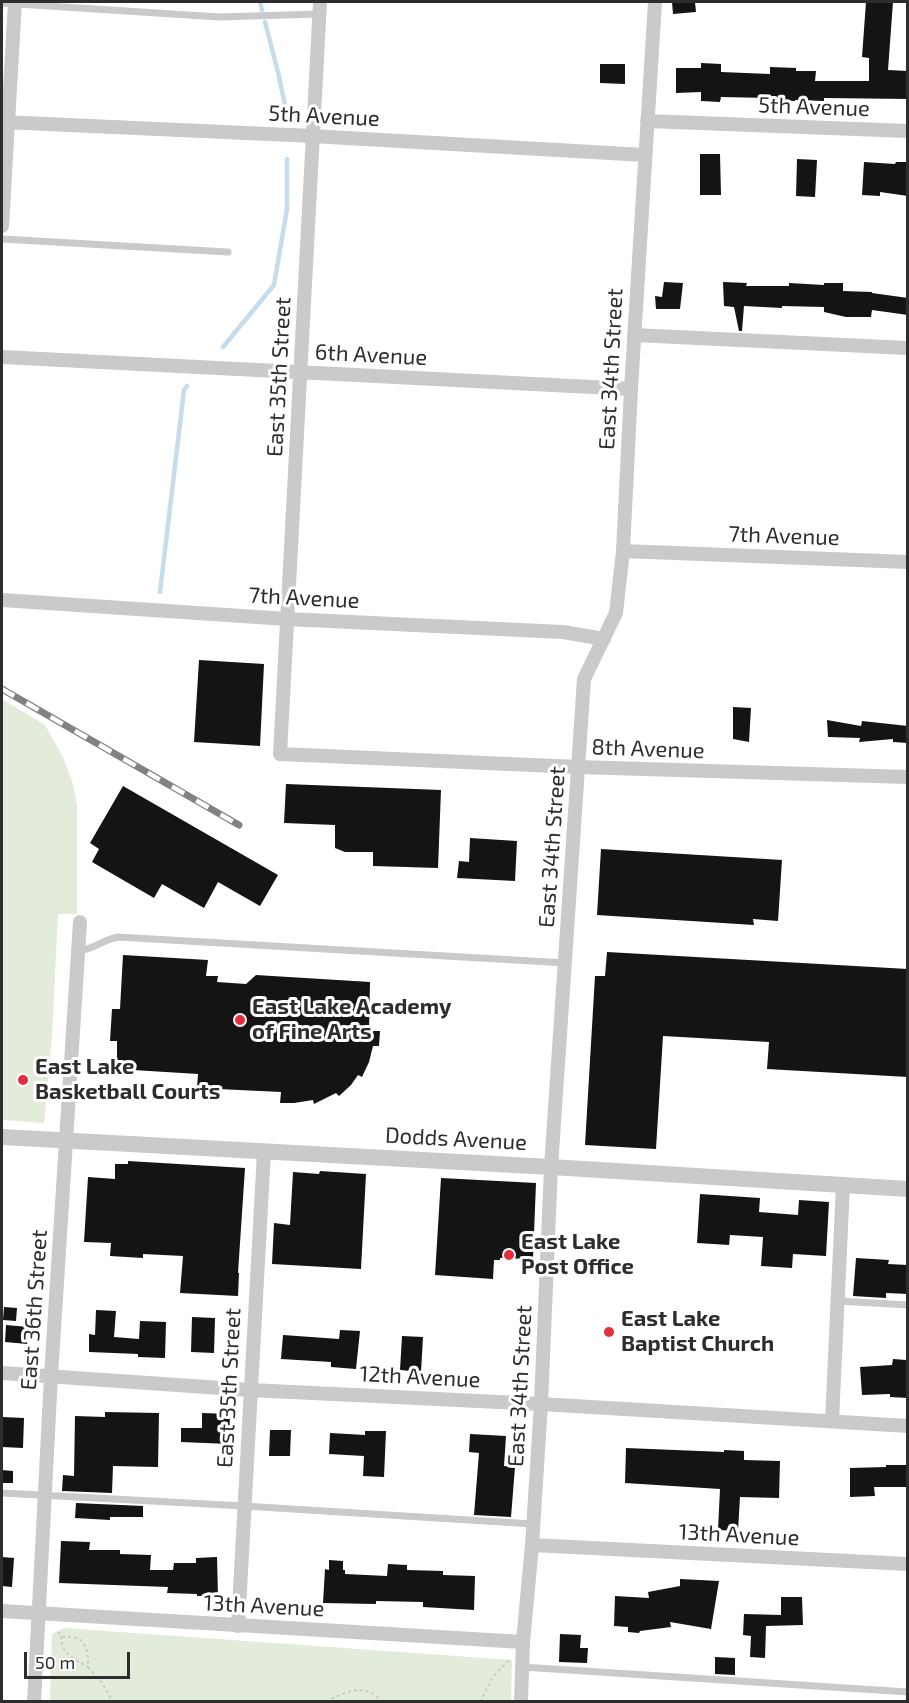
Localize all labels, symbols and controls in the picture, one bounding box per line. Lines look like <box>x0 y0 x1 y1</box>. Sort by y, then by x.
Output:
street label: 5th Avenue <box>758 92 870 122</box>
street label: 5th Avenue <box>268 100 380 132</box>
street label: East 34th Street <box>594 288 628 450</box>
street label: East 35th Street <box>262 296 296 458</box>
street label: 6th Avenue <box>314 339 428 371</box>
street label: 7th Avenue <box>728 521 840 551</box>
street label: 7th Avenue <box>248 582 360 614</box>
street label: 8th Avenue <box>591 734 705 764</box>
street label: East 34th Street <box>533 765 571 929</box>
place label: East Lake Academy of Fine Arts <box>252 994 452 1046</box>
marker: East Lake Academy of Fine Arts <box>233 1013 247 1027</box>
place label: East Lake Basketball Courts <box>35 1054 220 1106</box>
marker: East Lake Basketball Courts <box>16 1073 30 1087</box>
street label: Dodds Avenue <box>384 1122 528 1156</box>
street label: East 36th Street <box>15 1229 53 1391</box>
place label: East Lake Post Office <box>521 1229 634 1280</box>
marker: East Lake Post Office <box>502 1248 516 1262</box>
street label: East 34th Street <box>503 1305 537 1467</box>
place label: East Lake Baptist Church <box>621 1306 774 1358</box>
street label: East 35th Street <box>212 1307 246 1469</box>
marker: East Lake Baptist Church <box>602 1325 616 1339</box>
street label: 12th Avenue <box>359 1361 481 1393</box>
street label: 13th Avenue <box>678 1519 800 1551</box>
street label: 13th Avenue <box>203 1590 325 1622</box>
scale bar <box>27 1640 134 1678</box>
text: 50 m <box>35 1651 75 1673</box>

